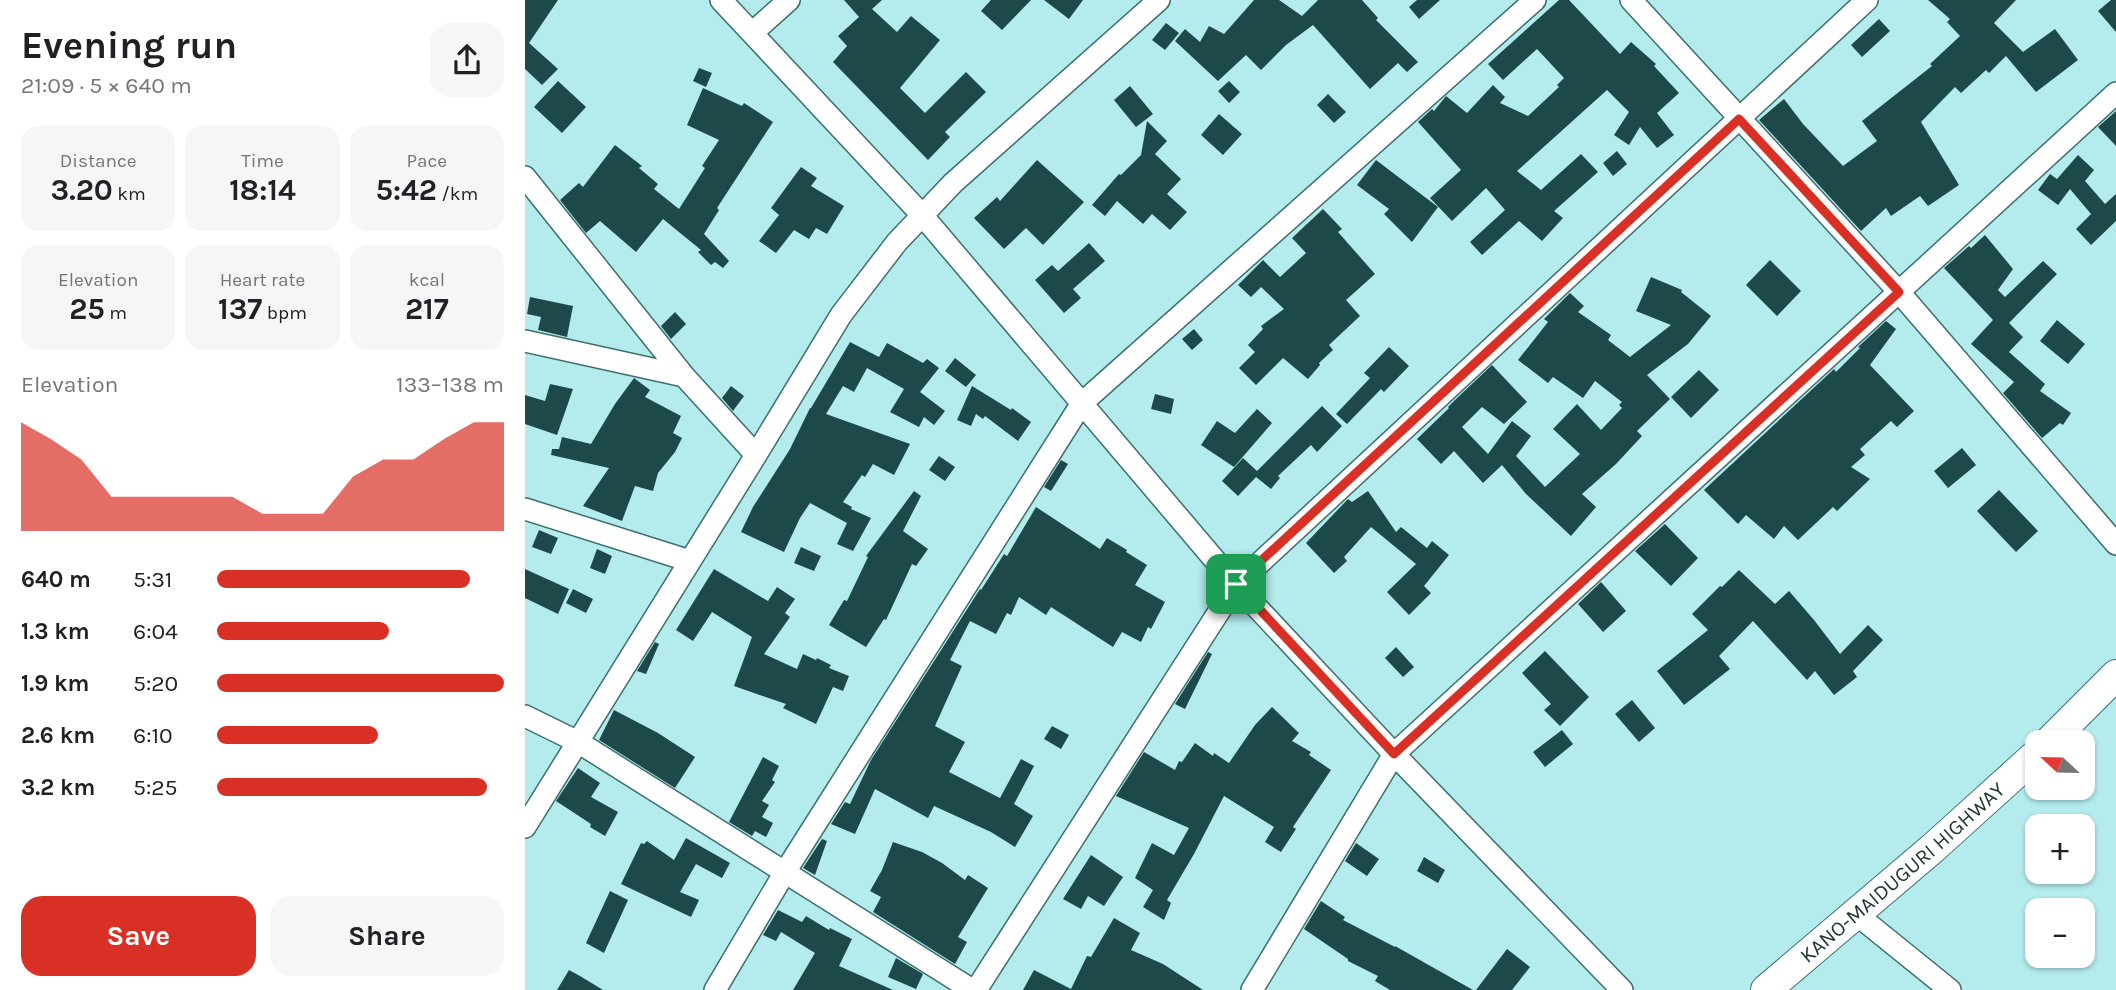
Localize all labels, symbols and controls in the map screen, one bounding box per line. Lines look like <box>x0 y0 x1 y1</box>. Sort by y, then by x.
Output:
text: Evening run <box>21 23 237 68</box>
button: share <box>430 23 504 97</box>
text: 21:09 · 5 × 640 m <box>21 72 192 99</box>
text: Distance <box>60 150 137 172</box>
text: Time <box>241 150 284 172</box>
text: Pace <box>407 150 447 172</box>
text: 3.20 <box>51 172 113 208</box>
text: 18:14 <box>229 172 296 208</box>
text: 5:42 <box>375 172 437 208</box>
text: km <box>113 183 146 205</box>
text: /km <box>437 183 478 205</box>
text: Elevation <box>58 269 138 291</box>
text: Heart rate <box>220 269 305 291</box>
text: kcal <box>409 269 445 291</box>
text: 25 <box>69 291 105 327</box>
text: 137 <box>218 291 262 327</box>
text: 217 <box>405 291 449 327</box>
text: m <box>105 302 127 324</box>
text: bpm <box>262 302 307 324</box>
text: Elevation <box>21 371 118 398</box>
text: 133–138 m <box>396 371 504 398</box>
pin <box>1206 554 1266 614</box>
icon: arrive <box>1217 565 1255 603</box>
text: 640 m <box>21 566 91 593</box>
text: 5:31 <box>133 566 172 593</box>
text: 1.3 km <box>21 618 90 645</box>
text: 6:04 <box>133 618 178 645</box>
text: 1.9 km <box>21 670 89 697</box>
text: 5:20 <box>133 670 178 697</box>
text: 2.6 km <box>21 722 95 749</box>
text: 6:10 <box>133 722 173 749</box>
north arrow <box>2025 730 2095 800</box>
map controls <box>2025 730 2095 968</box>
text: 3.2 km <box>21 774 95 801</box>
text: 5:25 <box>133 774 178 801</box>
street label: KANO-MAIDUGURI HIGHWAY <box>1795 777 2010 968</box>
button: + <box>2025 814 2095 884</box>
button: Save <box>21 896 256 976</box>
button: Share <box>270 896 504 976</box>
button: − <box>2025 898 2095 968</box>

